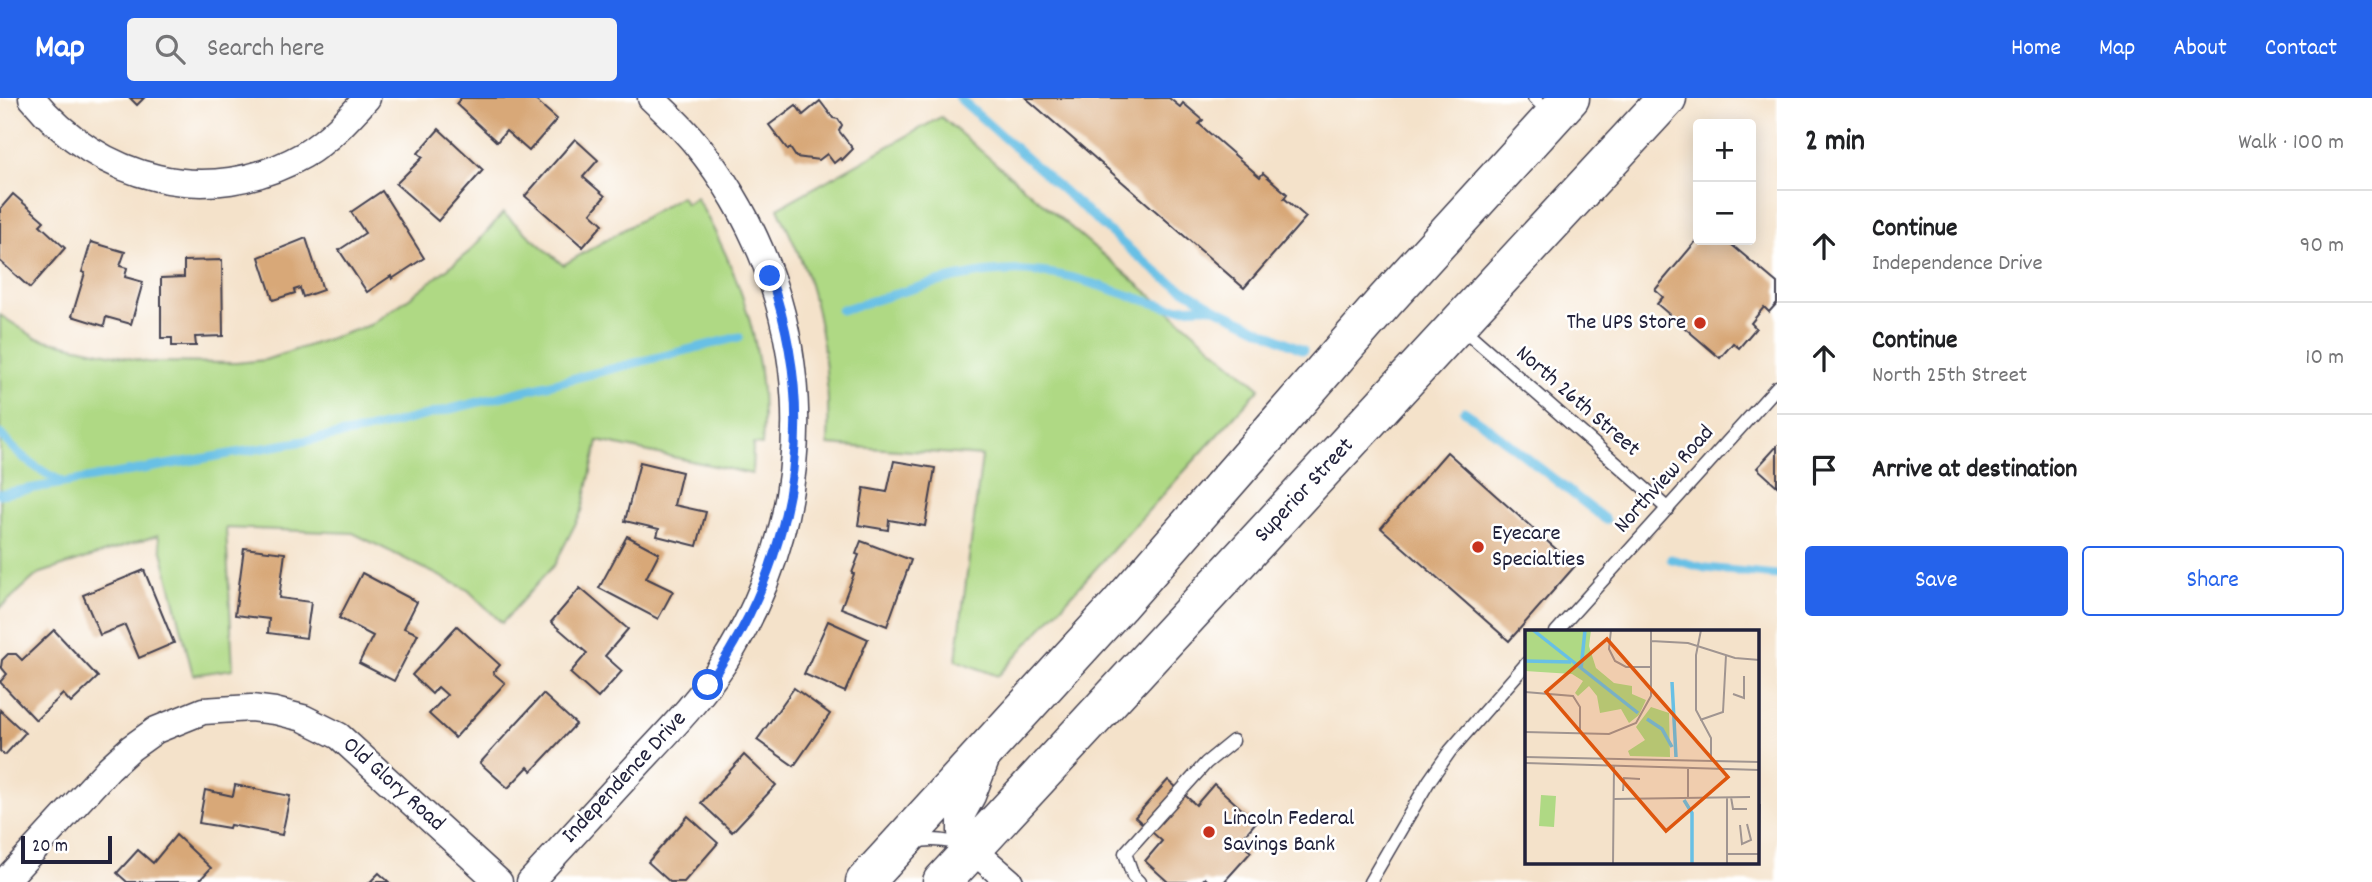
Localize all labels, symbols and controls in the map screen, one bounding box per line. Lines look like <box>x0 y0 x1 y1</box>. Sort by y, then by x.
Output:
search box <box>127 18 617 81</box>
text: Map <box>35 26 85 73</box>
icon: search <box>151 30 189 68</box>
text: Search here <box>207 31 325 68</box>
text: Home <box>2011 32 2061 66</box>
text: Map <box>2099 32 2135 66</box>
text: About <box>2173 32 2227 66</box>
text: Contact <box>2265 32 2337 66</box>
map controls <box>1693 119 1756 245</box>
button: + <box>1693 119 1756 182</box>
text: 2 min <box>1805 122 1865 165</box>
text: Walk · 100 m <box>2238 127 2344 160</box>
button: − <box>1693 182 1756 245</box>
text: Continue <box>1872 211 1957 248</box>
icon: ahead <box>1805 227 1843 265</box>
text: 90 m <box>2300 230 2344 263</box>
text: Independence Drive <box>1872 248 2043 281</box>
route end <box>754 260 785 291</box>
place label: The UPS Store <box>1566 307 1686 340</box>
marker: The UPS Store <box>1692 315 1708 331</box>
text: Continue <box>1872 323 1957 360</box>
street label: North 26th Street <box>1507 338 1647 466</box>
icon: ahead <box>1805 339 1843 377</box>
text: 10 m <box>2305 342 2344 375</box>
text: North 25th Street <box>1872 360 2027 393</box>
street label: Northview Road <box>1607 418 1723 542</box>
street label: Superior Street <box>1247 431 1363 551</box>
icon: arrive <box>1805 451 1843 489</box>
text: Arrive at destination <box>1872 452 2077 489</box>
place label: Eyecare Specialties <box>1492 518 1585 577</box>
marker: Eyecare Specialties <box>1470 539 1486 555</box>
button: Save <box>1805 546 2068 616</box>
button: Share <box>2082 546 2344 616</box>
inset map <box>1525 630 1759 864</box>
route start <box>692 669 723 700</box>
street label: Independence Drive <box>555 704 695 852</box>
street label: Old Glory Road <box>334 730 452 840</box>
place label: Lincoln Federal Savings Bank <box>1223 803 1355 862</box>
marker: Lincoln Federal Savings Bank <box>1201 824 1217 840</box>
scale bar <box>21 833 112 865</box>
text: 20 m <box>32 834 68 861</box>

